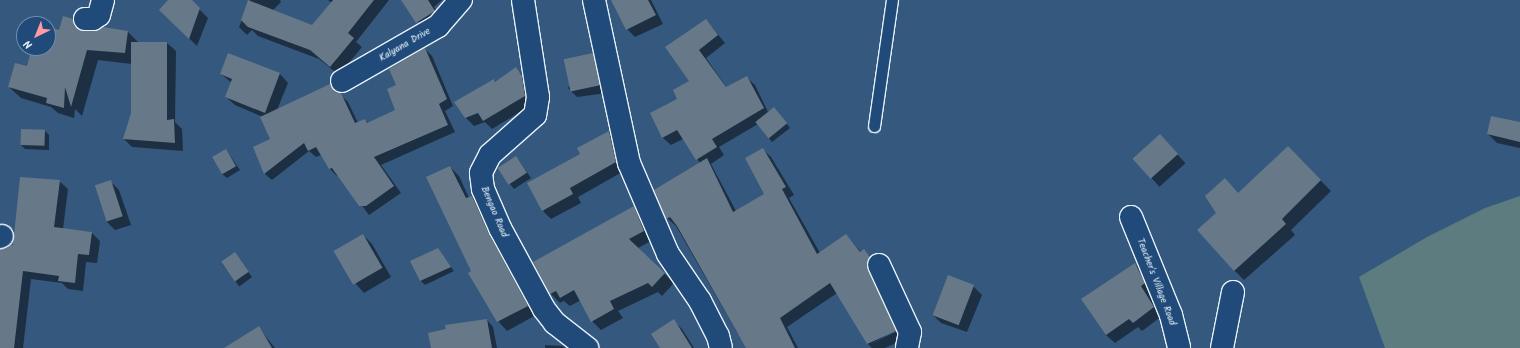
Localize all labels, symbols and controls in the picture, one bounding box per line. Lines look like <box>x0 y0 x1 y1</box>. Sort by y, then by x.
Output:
north arrow <box>16 16 56 56</box>
street label: Kalyana Drive <box>377 25 433 65</box>
text: N <box>20 35 37 53</box>
street label: Bengao Road <box>478 185 510 239</box>
street label: Teacher's Village Road <box>1134 237 1178 327</box>

